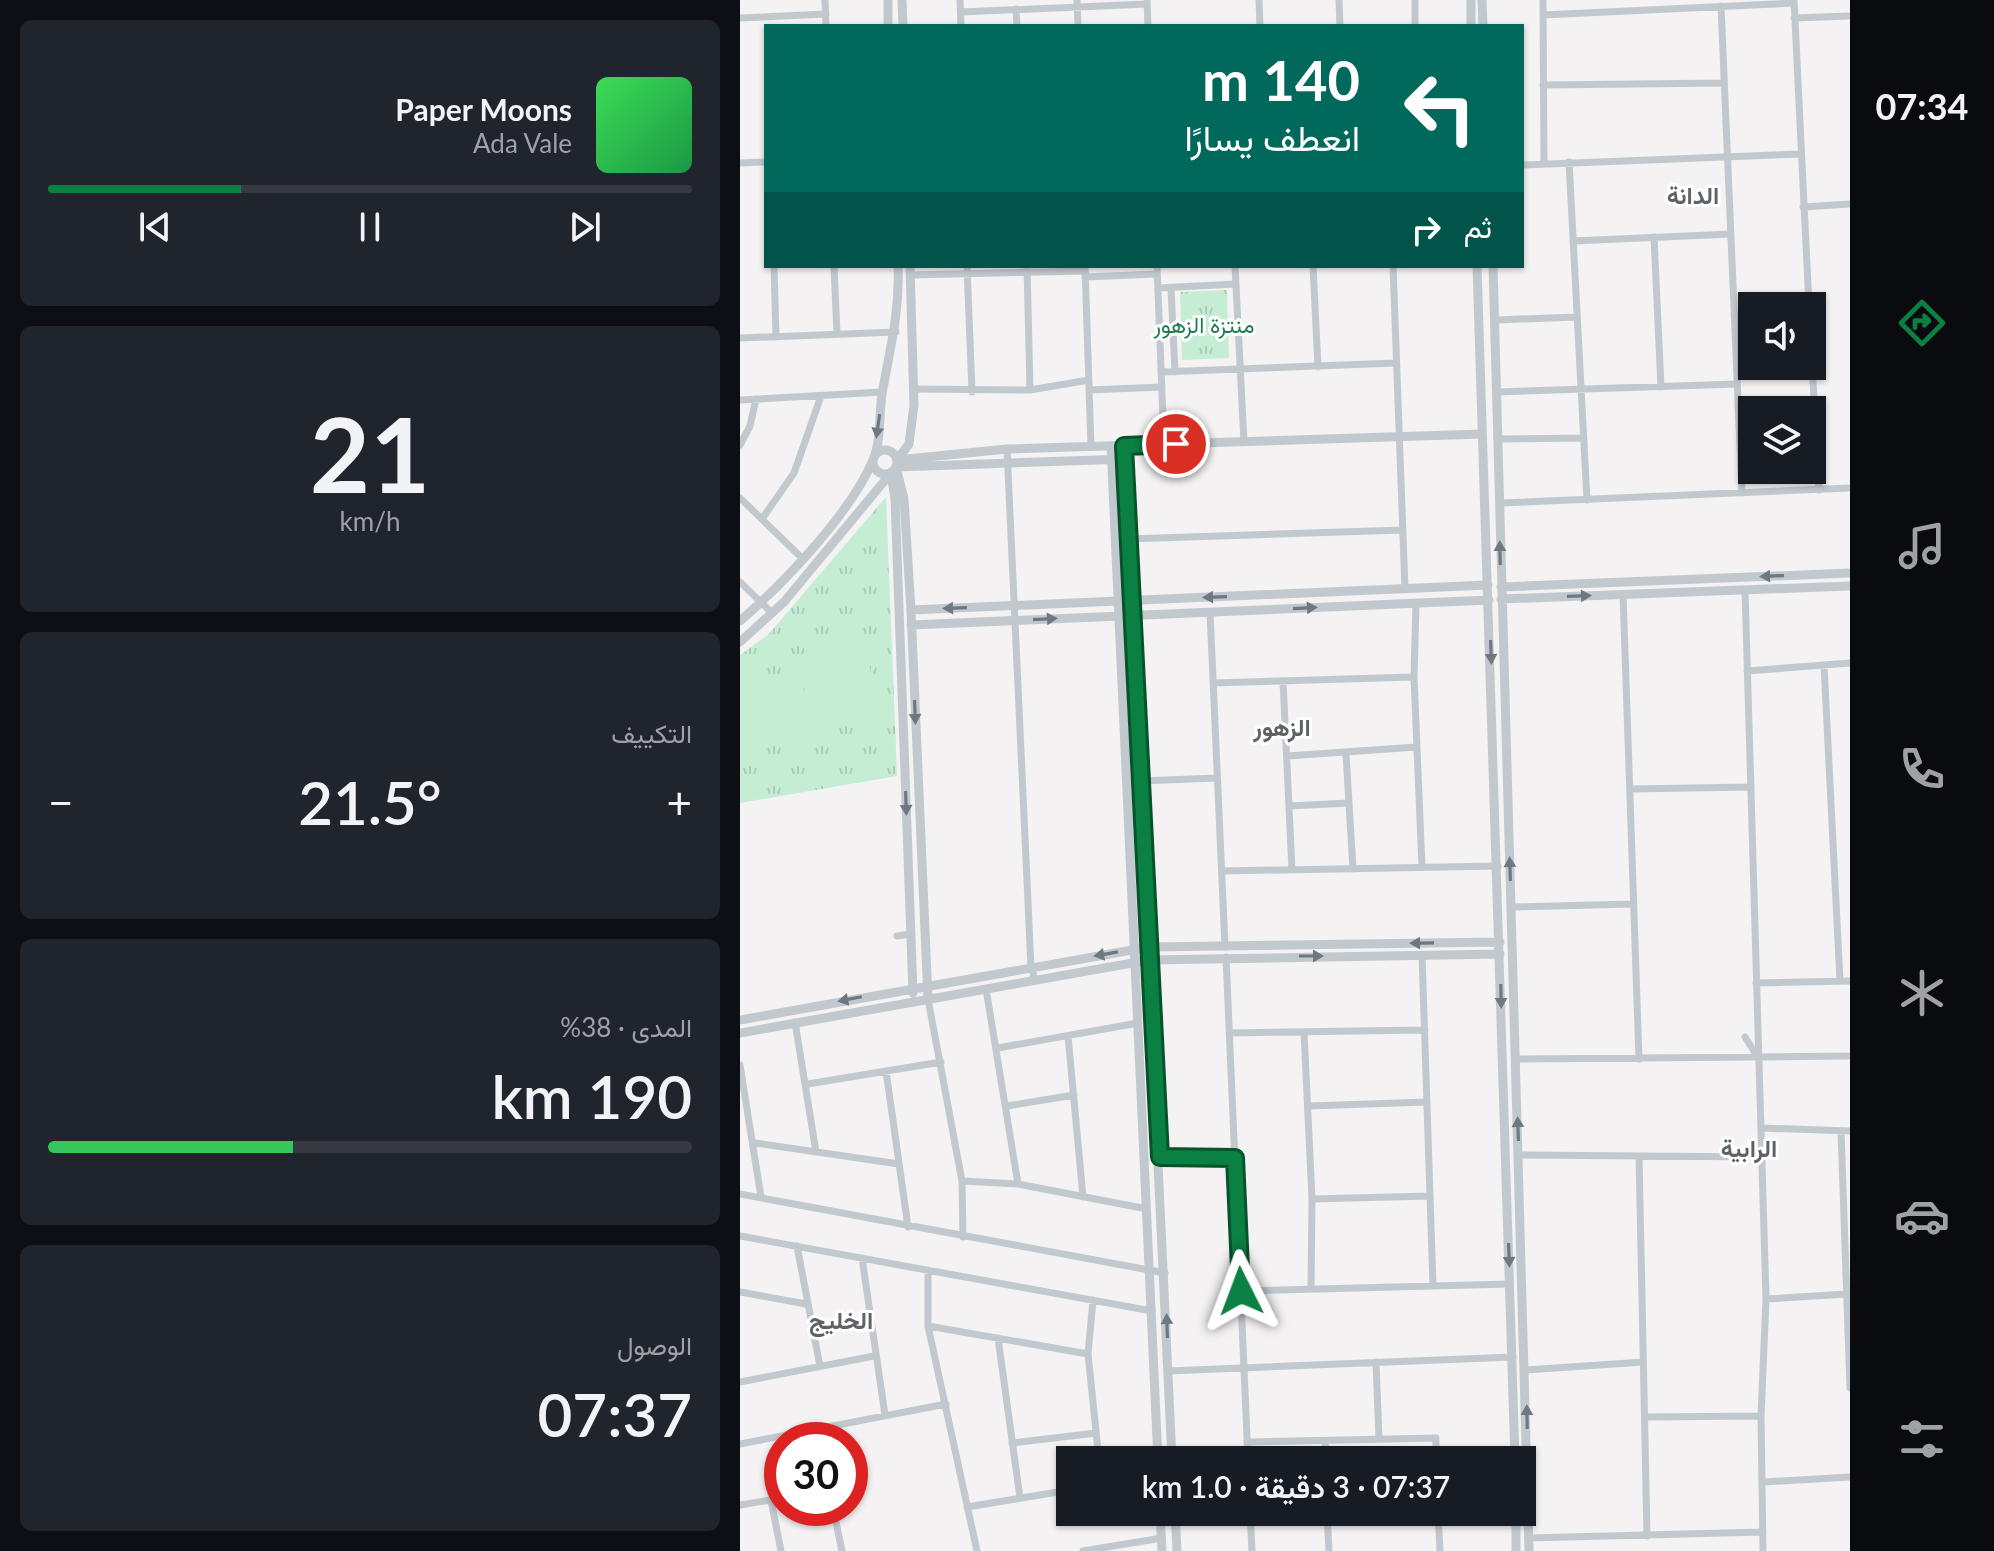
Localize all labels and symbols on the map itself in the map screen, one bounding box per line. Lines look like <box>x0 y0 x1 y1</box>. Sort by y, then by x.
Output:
district label: الدانة <box>1667 180 1719 209</box>
park label: منتزة الزهور <box>1152 311 1255 339</box>
pin <box>1142 410 1210 478</box>
one-way arrow <box>871 414 884 439</box>
one-way arrow <box>1494 540 1507 565</box>
one-way arrow <box>1759 570 1784 583</box>
one-way arrow <box>1567 590 1592 603</box>
one-way arrow <box>1202 591 1227 604</box>
one-way arrow <box>1293 601 1318 614</box>
one-way arrow <box>942 602 967 615</box>
one-way arrow <box>1033 613 1058 626</box>
one-way arrow <box>1484 640 1497 665</box>
one-way arrow <box>908 700 921 725</box>
district label: الزهور <box>1252 712 1311 743</box>
one-way arrow <box>899 791 912 816</box>
one-way arrow <box>1504 856 1517 881</box>
one-way arrow <box>1409 937 1434 949</box>
one-way arrow <box>1094 948 1119 960</box>
one-way arrow <box>1299 950 1324 962</box>
one-way arrow <box>1495 984 1508 1009</box>
one-way arrow <box>838 993 863 1006</box>
one-way arrow <box>1512 1116 1524 1141</box>
district label: الرابية <box>1721 1133 1777 1164</box>
one-way arrow <box>1502 1243 1515 1268</box>
position arrow <box>1199 1249 1283 1333</box>
district label: الخليج <box>809 1305 873 1338</box>
one-way arrow <box>1160 1313 1173 1338</box>
one-way arrow <box>1521 1404 1533 1429</box>
speed limit sign: 30 <box>764 1422 868 1526</box>

